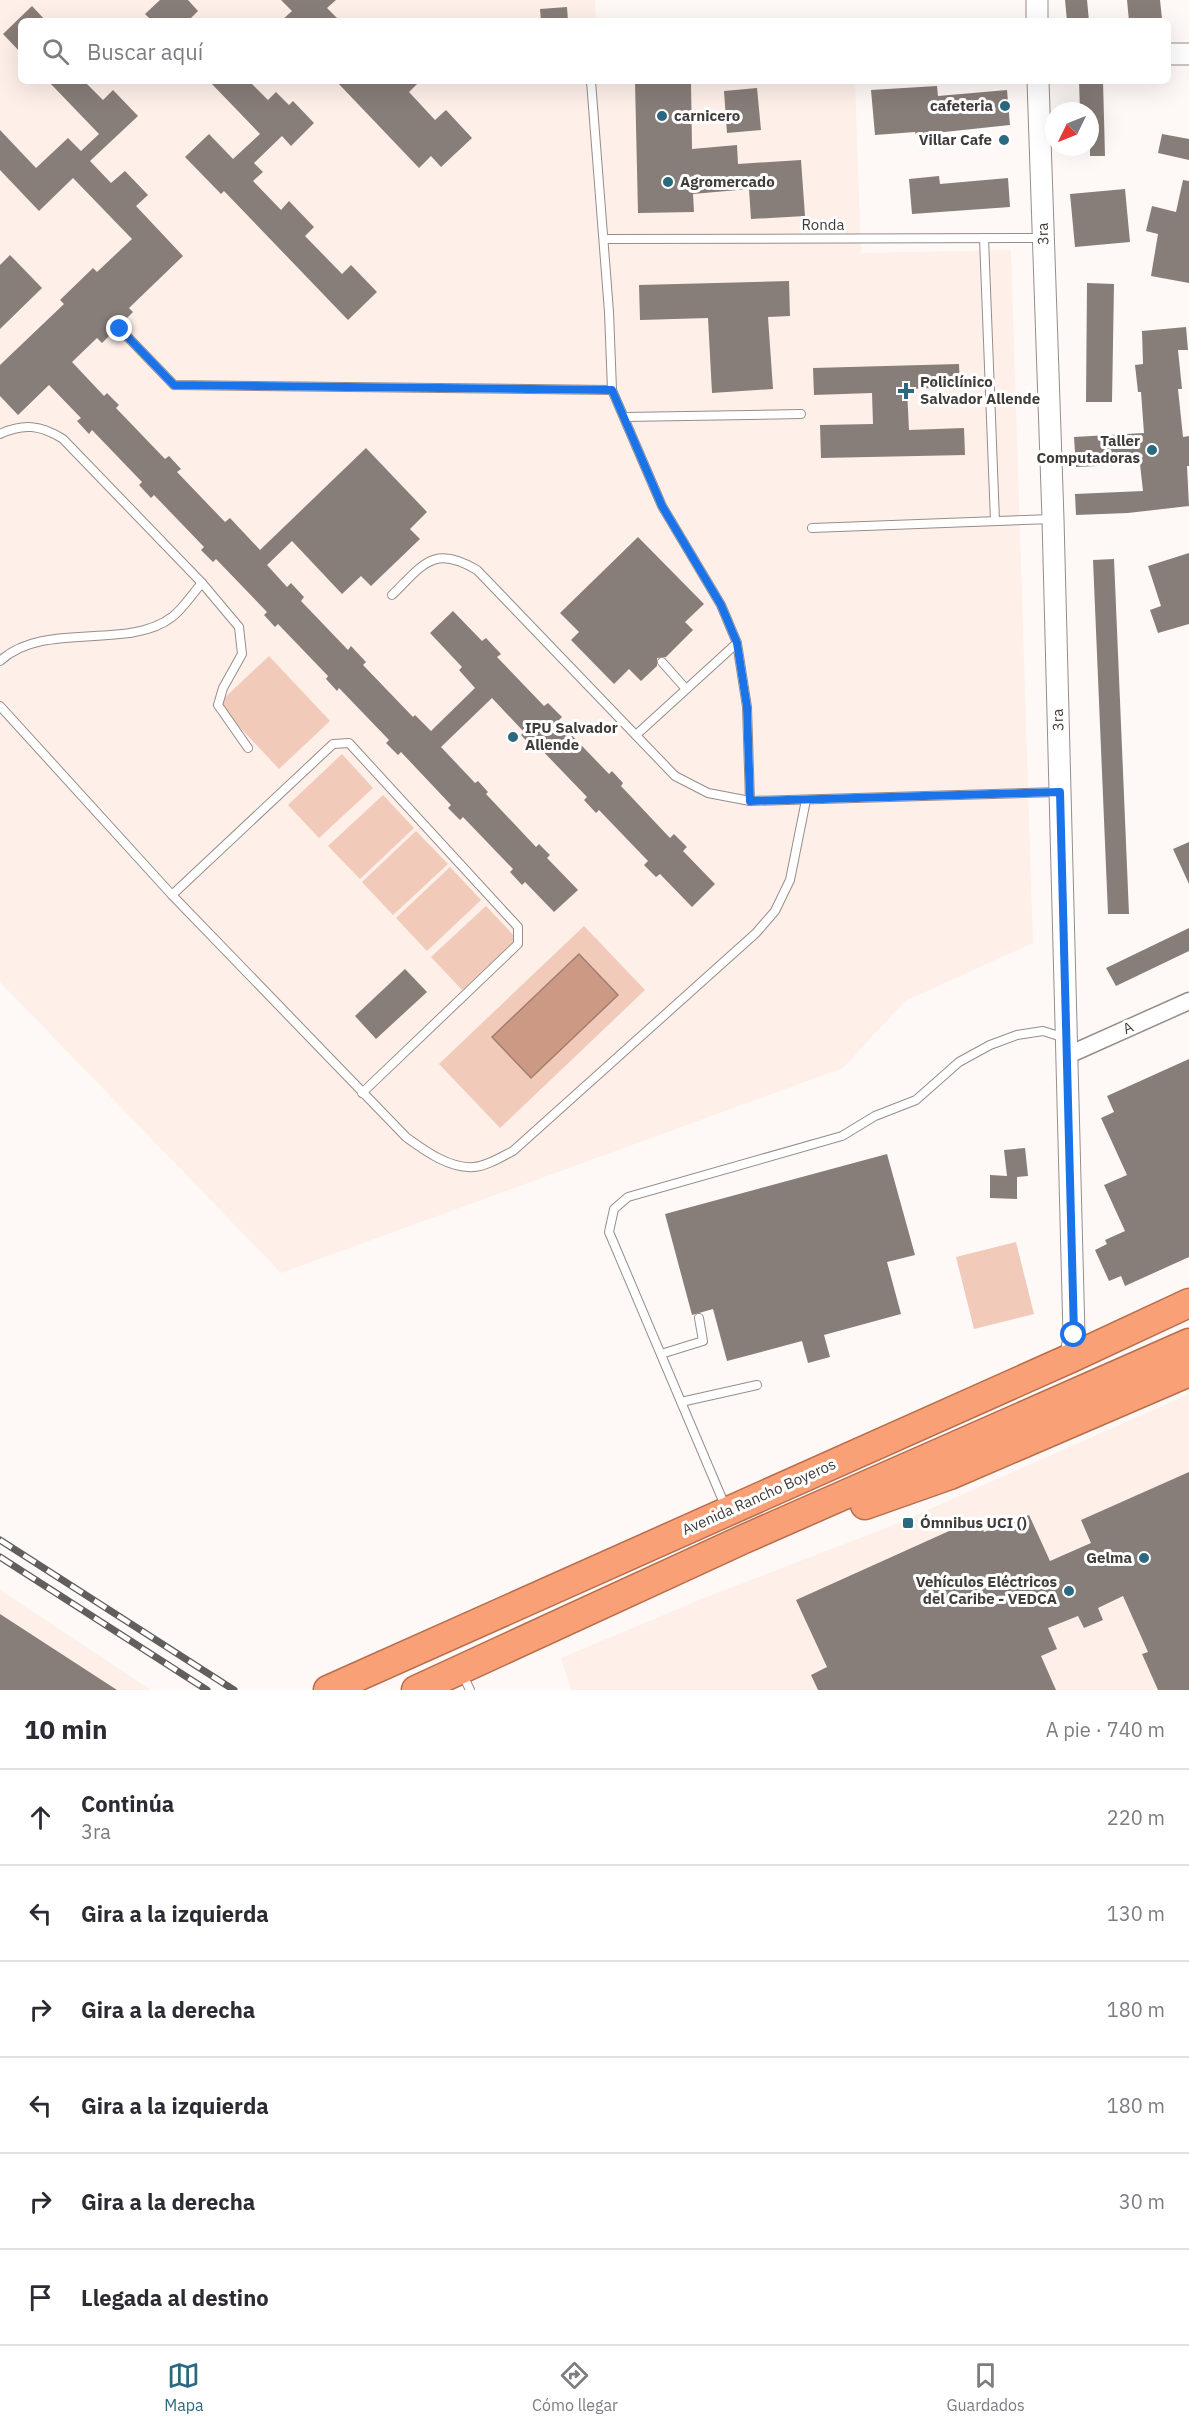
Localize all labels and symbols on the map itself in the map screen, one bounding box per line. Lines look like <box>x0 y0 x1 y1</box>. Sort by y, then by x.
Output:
place label: cafeteria <box>930 96 993 115</box>
marker: cafeteria <box>998 99 1012 113</box>
north arrow <box>1045 102 1099 156</box>
place label: carnicero <box>674 106 740 125</box>
marker: carnicero <box>655 109 669 123</box>
place label: Villar Cafe <box>919 130 992 149</box>
marker: Villar Cafe <box>997 133 1011 147</box>
place label: Agromercado <box>680 172 775 191</box>
marker: Agromercado <box>661 175 675 189</box>
street label: Ronda <box>801 215 845 234</box>
street label: 3ra <box>1033 222 1052 246</box>
route end <box>106 315 132 341</box>
place label: Policlínico Salvador Allende <box>920 372 1040 408</box>
marker: Policlínico Salvador Allende <box>897 382 915 400</box>
place label: Taller Computadoras <box>1036 431 1140 467</box>
marker: Taller Computadoras <box>1145 443 1159 457</box>
street label: 3ra <box>1048 708 1067 732</box>
place label: IPU Salvador Allende <box>525 718 618 754</box>
marker: IPU Salvador Allende <box>506 730 520 744</box>
street label: A <box>1120 1017 1136 1038</box>
route start <box>1060 1321 1086 1347</box>
street label: Avenida Rancho Boyeros <box>679 1454 839 1539</box>
place label: Ómnibus UCI () <box>920 1513 1027 1532</box>
marker: Ómnibus UCI () <box>901 1516 915 1530</box>
place label: Gelma <box>1086 1548 1132 1567</box>
marker: Gelma <box>1137 1551 1151 1565</box>
place label: Vehículos Eléctricos del Caribe - VEDCA <box>916 1572 1057 1608</box>
marker: Vehículos Eléctricos del Caribe - VEDCA <box>1062 1584 1076 1598</box>

